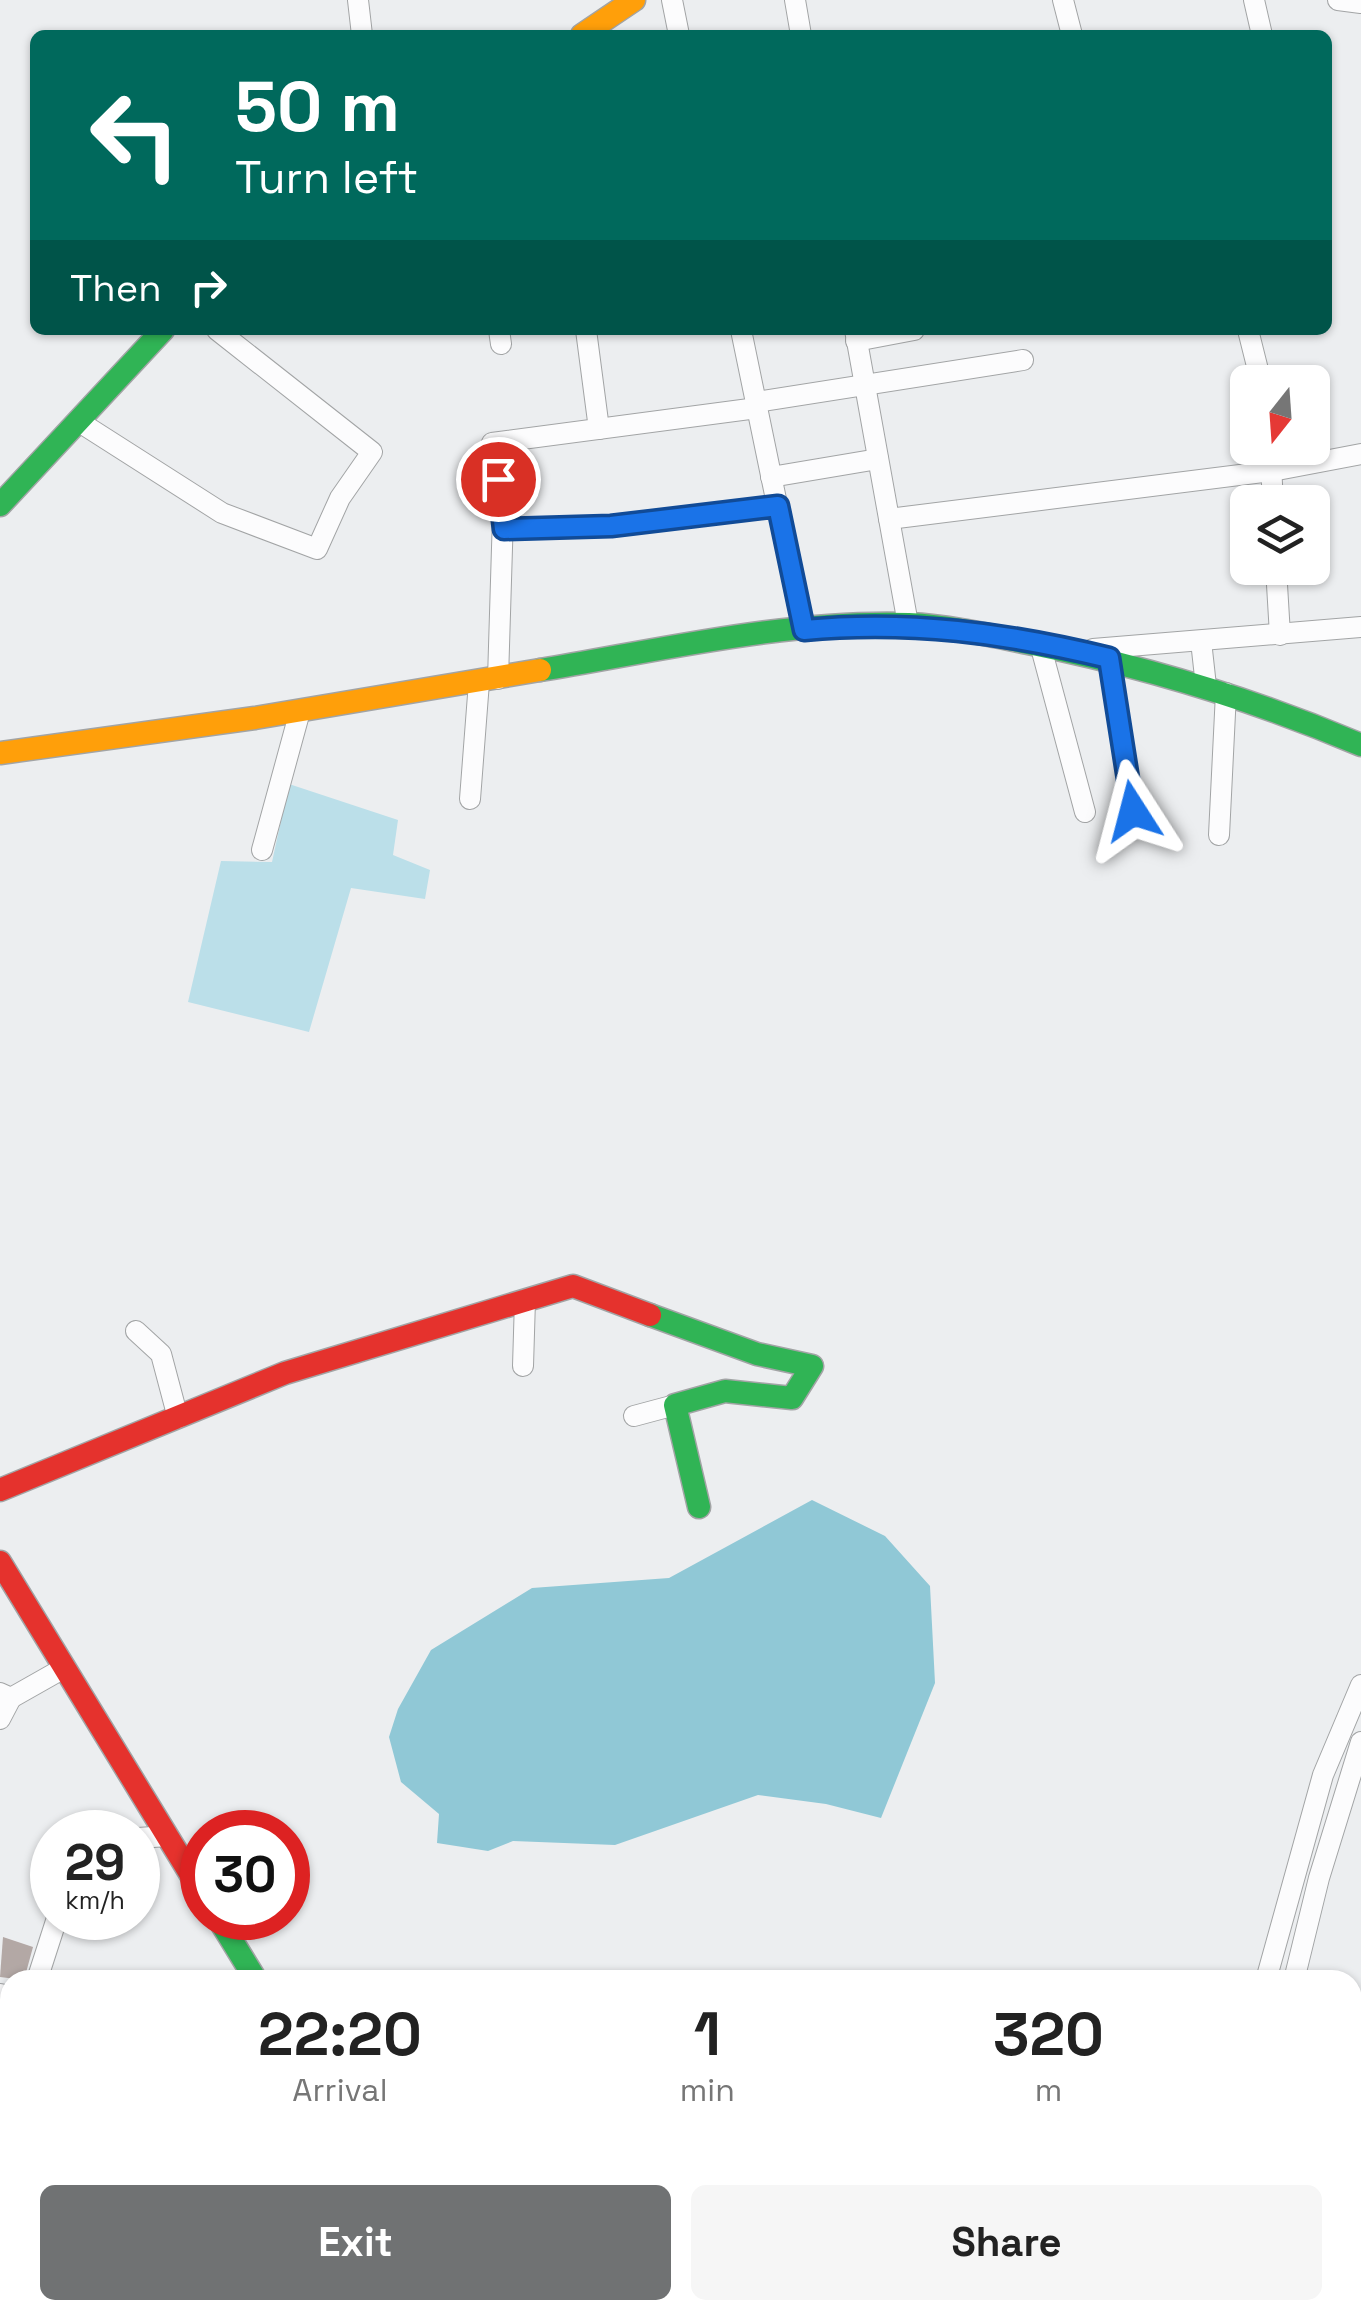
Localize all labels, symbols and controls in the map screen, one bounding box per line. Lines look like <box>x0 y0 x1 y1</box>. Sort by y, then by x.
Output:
text: 50 m <box>235 62 400 151</box>
icon: left <box>70 70 200 200</box>
text: Turn left <box>235 149 418 206</box>
icon: right <box>181 260 236 315</box>
text: Then <box>70 264 161 312</box>
north arrow <box>1230 365 1330 465</box>
map controls <box>1230 365 1330 585</box>
pin <box>456 437 541 522</box>
icon: arrive <box>471 452 526 507</box>
button: layers <box>1230 485 1330 585</box>
position arrow <box>1081 759 1185 863</box>
speed limit sign: 30 <box>180 1810 310 1940</box>
text: 29 <box>65 1831 125 1895</box>
text: km/h <box>65 1884 125 1916</box>
text: 22:20 <box>258 1996 422 2073</box>
text: 1 <box>694 1996 721 2073</box>
text: 320 <box>993 1996 1104 2073</box>
text: Arrival <box>292 2070 387 2110</box>
text: min <box>680 2070 735 2110</box>
text: m <box>1035 2070 1062 2110</box>
button: Exit <box>40 2185 671 2300</box>
button: Share <box>691 2185 1322 2300</box>

